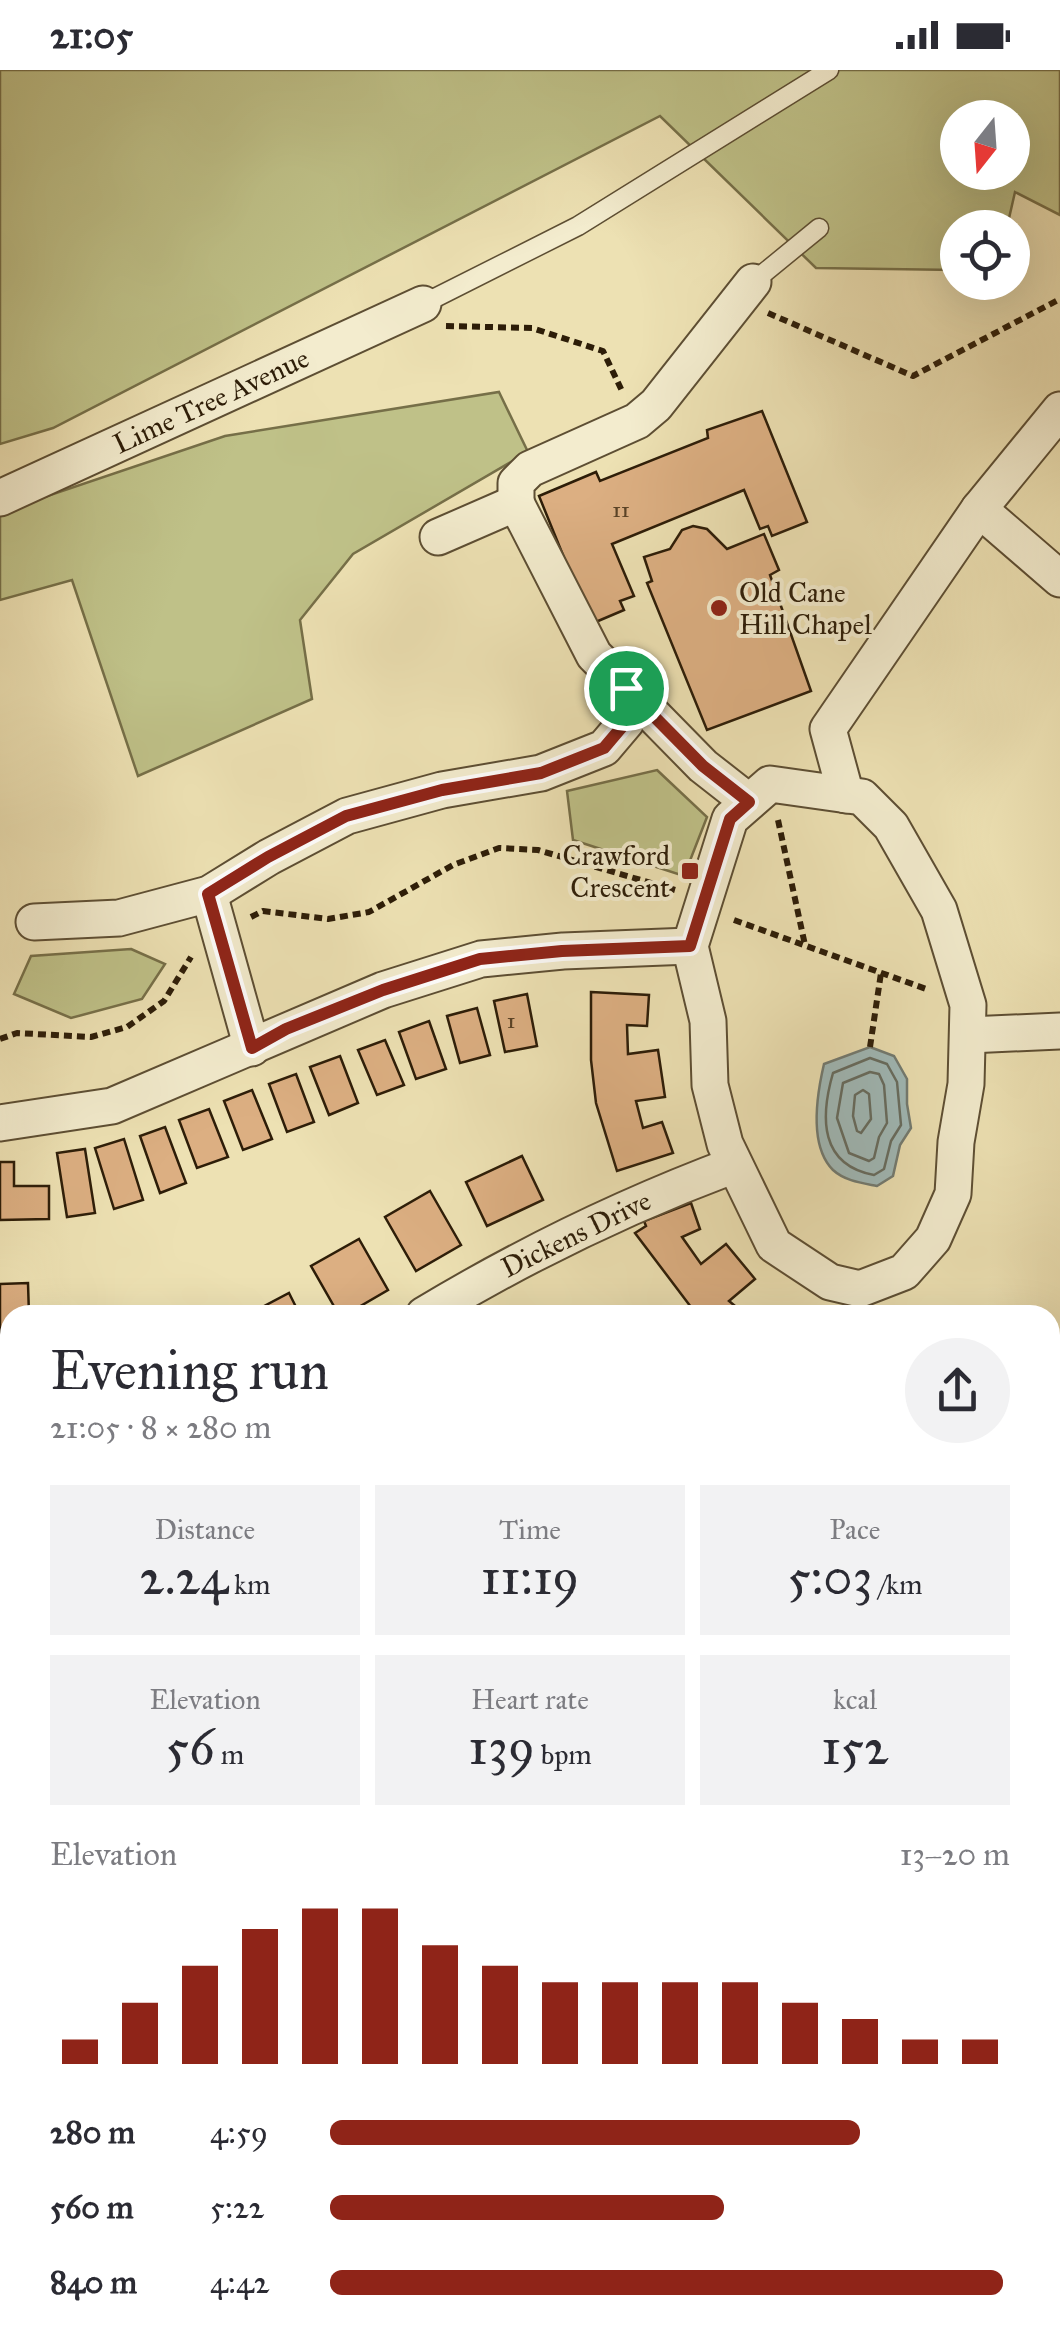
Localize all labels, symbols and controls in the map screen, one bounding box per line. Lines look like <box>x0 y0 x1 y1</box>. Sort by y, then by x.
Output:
text: 21:05 <box>50 12 133 58</box>
north arrow <box>940 100 1030 190</box>
map controls <box>940 100 1030 300</box>
button: locate <box>940 210 1030 300</box>
street label: Lime Tree Avenue <box>108 340 314 462</box>
house number: 11 <box>612 496 630 523</box>
place label: Old Cane Hill Chapel <box>739 575 872 642</box>
marker: Old Cane Hill Chapel <box>708 597 730 619</box>
pin <box>584 646 669 731</box>
icon: arrive <box>599 661 654 716</box>
place label: Crawford Crescent <box>563 838 670 905</box>
marker: Crawford Crescent <box>679 860 701 882</box>
house number: 1 <box>507 1007 515 1034</box>
street label: Dickens Drive <box>495 1183 657 1285</box>
text: Evening run <box>50 1337 329 1404</box>
button: share <box>905 1338 1010 1443</box>
text: 21:05 · 8 × 280 m <box>50 1408 271 1447</box>
text: Distance <box>155 1512 255 1547</box>
text: Time <box>499 1512 561 1547</box>
text: Pace <box>830 1512 880 1547</box>
text: 2.24 <box>139 1547 228 1608</box>
text: 11:19 <box>481 1547 579 1608</box>
text: 5:03 <box>787 1547 872 1608</box>
text: km <box>228 1567 271 1602</box>
text: /km <box>872 1567 923 1602</box>
text: Elevation <box>149 1682 261 1717</box>
text: Heart rate <box>471 1682 589 1717</box>
text: kcal <box>833 1682 877 1717</box>
text: 56 <box>166 1717 215 1778</box>
text: 139 <box>468 1717 535 1778</box>
text: 152 <box>821 1717 889 1778</box>
text: m <box>215 1737 244 1772</box>
text: bpm <box>535 1737 592 1772</box>
text: Elevation <box>50 1835 177 1874</box>
text: 13–20 m <box>900 1835 1010 1874</box>
text: 280 m <box>50 2113 135 2152</box>
text: 4:59 <box>210 2113 268 2152</box>
text: 560 m <box>50 2188 134 2227</box>
text: 5:22 <box>210 2188 264 2227</box>
text: 840 m <box>50 2263 137 2302</box>
text: 4:42 <box>210 2263 270 2302</box>

